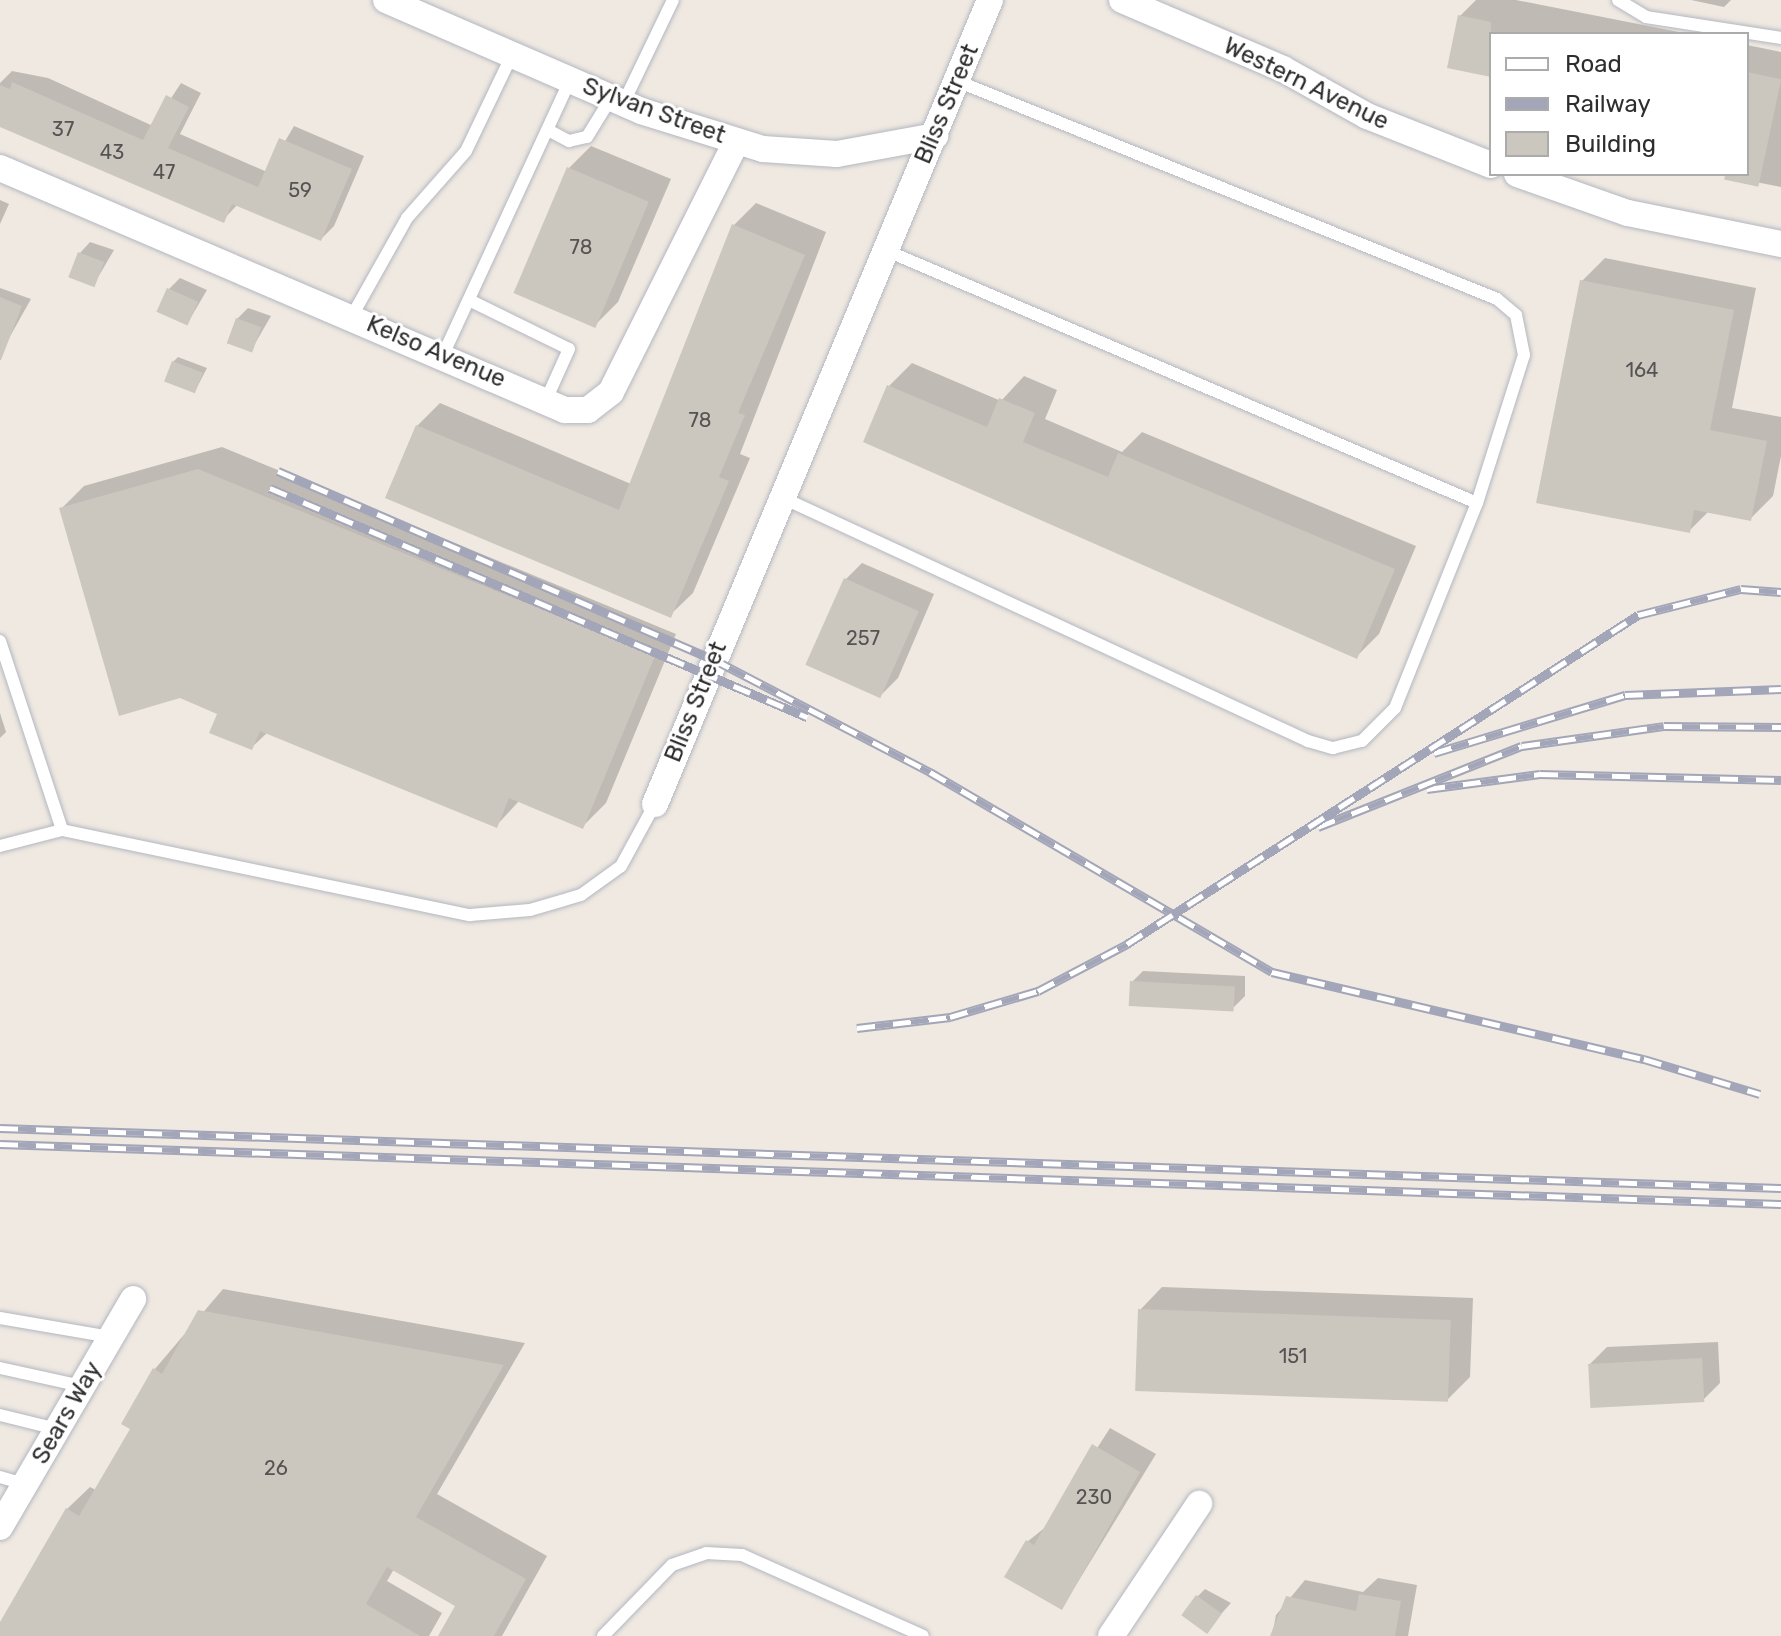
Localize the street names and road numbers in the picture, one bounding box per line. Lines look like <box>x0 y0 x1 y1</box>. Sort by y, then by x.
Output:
street label: Western Avenue <box>1218 31 1394 137</box>
street label: Bliss Street <box>909 40 985 168</box>
street label: Sylvan Street <box>579 72 729 150</box>
street label: Kelso Avenue <box>362 310 510 394</box>
street label: Bliss Street <box>659 638 733 766</box>
street label: Sears Way <box>26 1357 108 1469</box>

